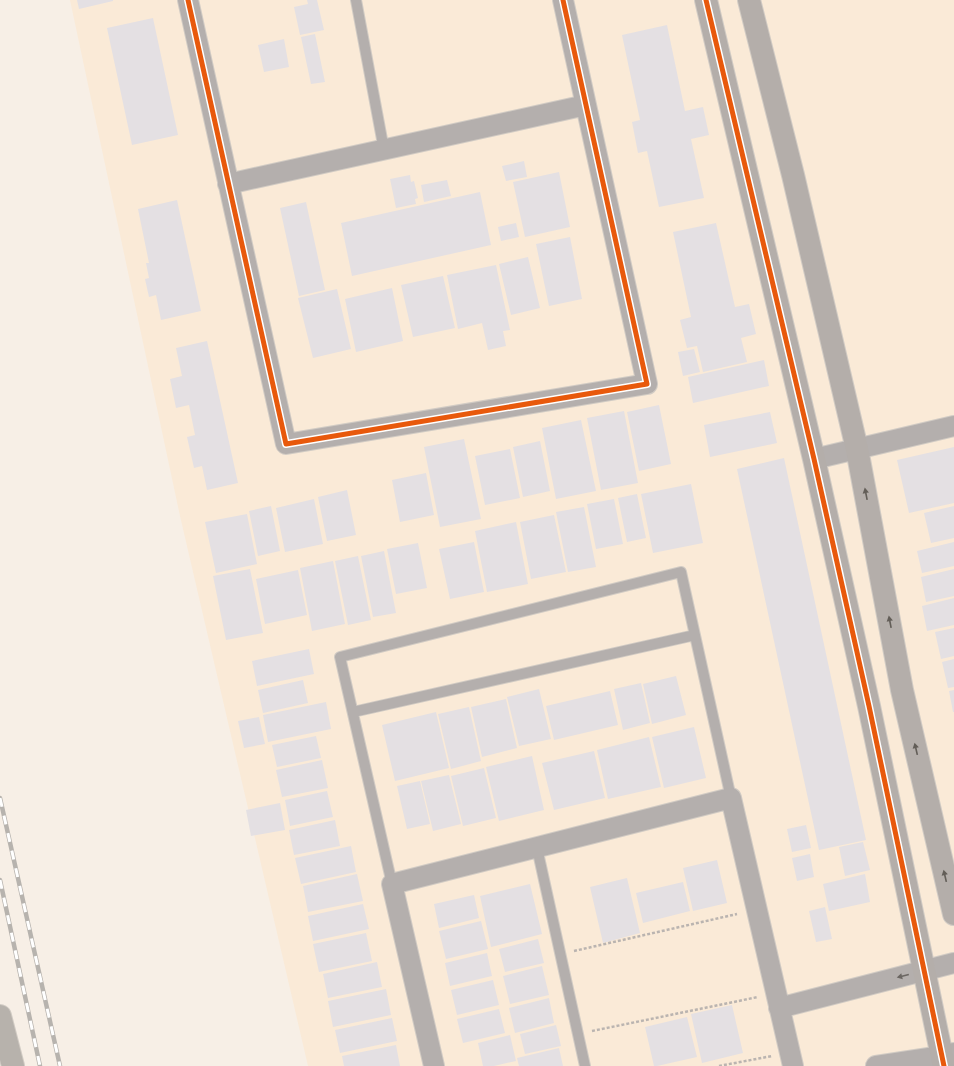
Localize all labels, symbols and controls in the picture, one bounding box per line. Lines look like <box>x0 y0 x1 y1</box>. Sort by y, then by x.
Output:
one-way arrow <box>862 488 868 500</box>
one-way arrow <box>886 616 892 628</box>
one-way arrow <box>912 743 918 755</box>
one-way arrow <box>942 870 948 882</box>
one-way arrow <box>897 974 909 980</box>

